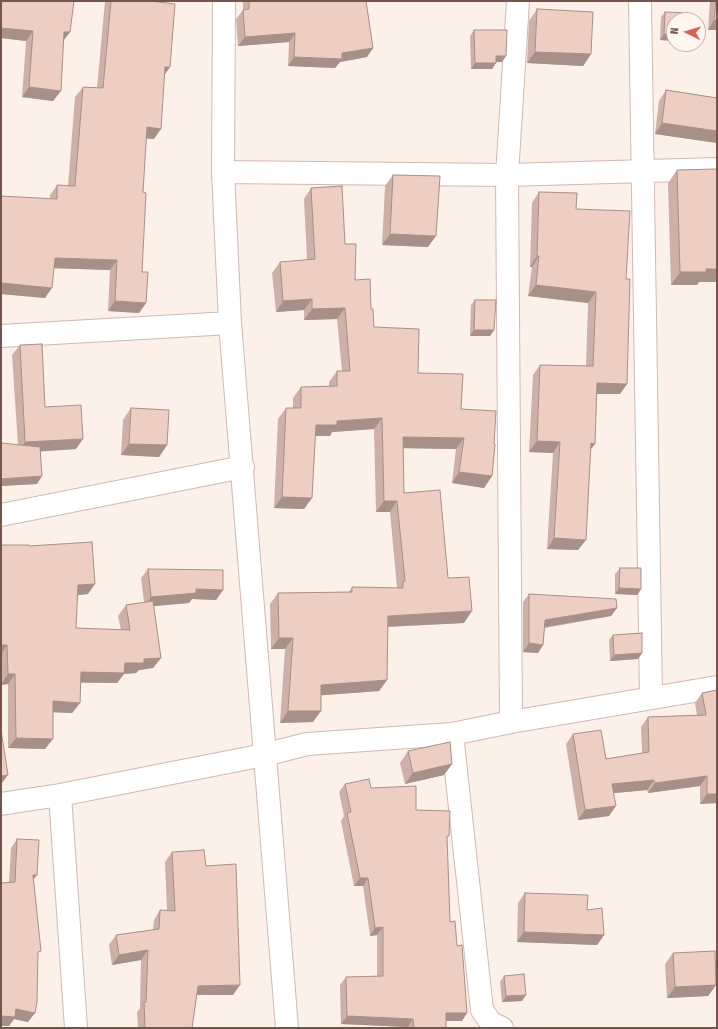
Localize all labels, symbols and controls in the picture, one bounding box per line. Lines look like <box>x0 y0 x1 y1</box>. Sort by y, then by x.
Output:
north arrow <box>666 12 706 52</box>
text: N <box>668 27 681 35</box>

